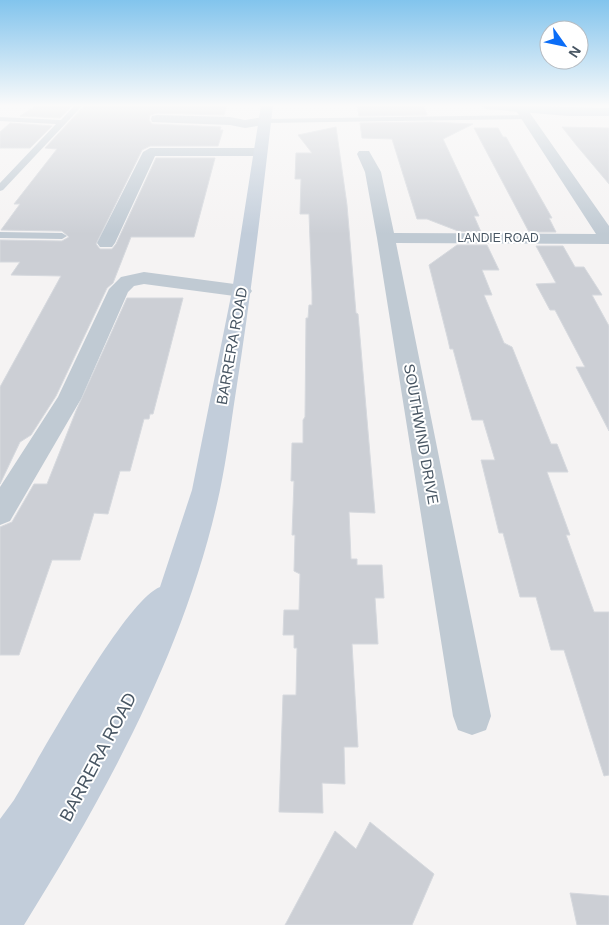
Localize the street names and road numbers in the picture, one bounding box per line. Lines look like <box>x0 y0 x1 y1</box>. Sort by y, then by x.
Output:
street label: LANDIE ROAD <box>457 231 539 245</box>
street label: BARRERA ROAD <box>213 286 250 406</box>
street label: SOUTHWIND DRIVE <box>401 362 442 506</box>
street label: BARRERA ROAD <box>56 689 140 825</box>

